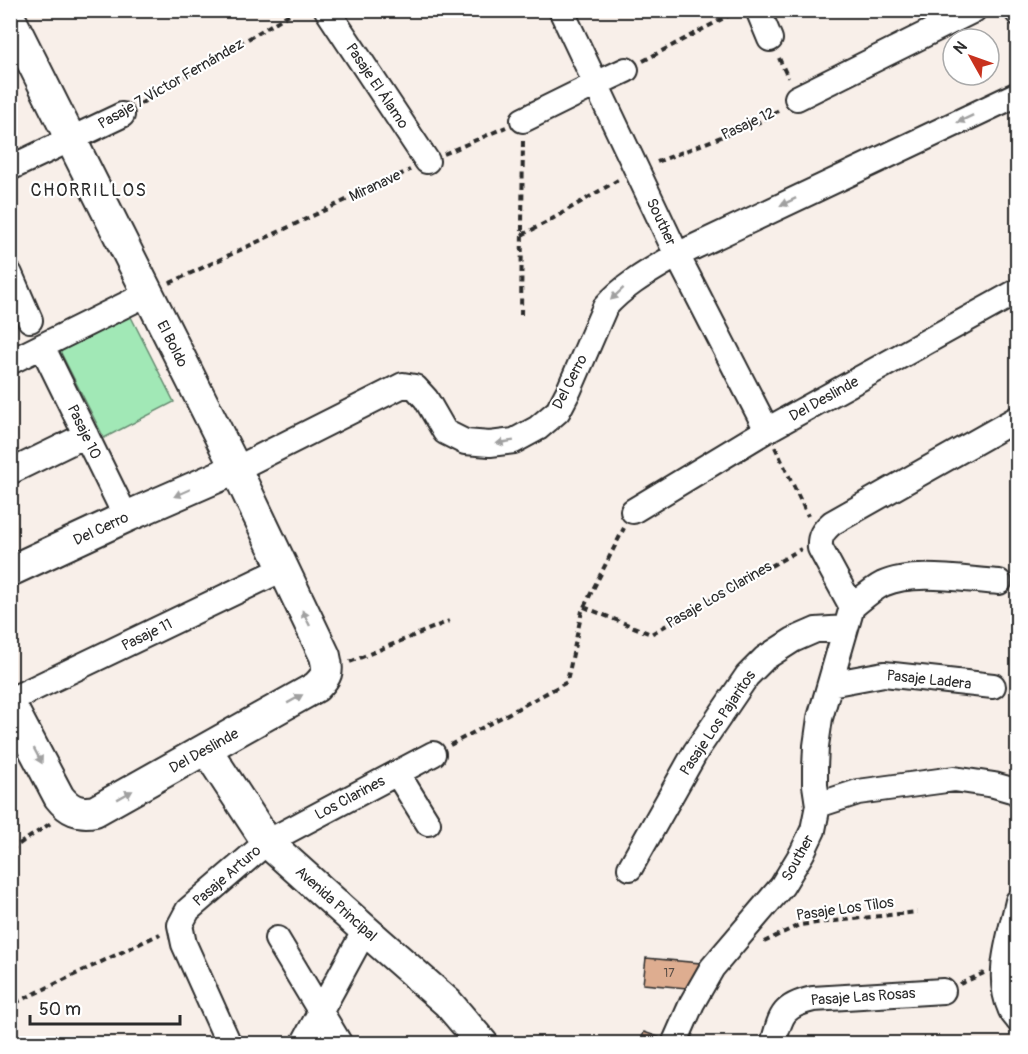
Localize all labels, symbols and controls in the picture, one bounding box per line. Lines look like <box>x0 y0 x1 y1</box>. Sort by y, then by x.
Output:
north arrow <box>941 27 1001 87</box>
street label: Pasaje 7 Víctor Fernández <box>95 34 247 134</box>
text: N <box>949 37 972 59</box>
street label: Pasaje El Álamo <box>341 40 413 132</box>
street label: Pasaje 12 <box>718 103 778 145</box>
one-way arrow <box>956 114 973 123</box>
street label: Miranave <box>346 166 404 206</box>
district label: CHORRILLOS <box>30 179 148 202</box>
street label: Souther <box>642 195 680 249</box>
one-way arrow <box>780 198 797 207</box>
one-way arrow <box>610 287 625 301</box>
street label: El Boldo <box>152 317 192 371</box>
street label: Del Cerro <box>548 352 592 412</box>
street label: Del Deslinde <box>786 372 863 426</box>
street label: Pasaje 10 <box>63 402 105 462</box>
one-way arrow <box>495 438 514 447</box>
one-way arrow <box>173 489 191 498</box>
street label: Del Cerro <box>70 508 132 550</box>
street label: Pasaje Los Clarines <box>663 557 776 633</box>
one-way arrow <box>302 609 311 626</box>
street label: Pasaje 11 <box>118 615 176 655</box>
street label: Pasaje Ladera <box>886 666 972 694</box>
street label: Pasaje Los Pajaritos <box>676 667 760 779</box>
one-way arrow <box>287 694 304 704</box>
street label: Del Deslinde <box>166 724 243 778</box>
one-way arrow <box>32 747 42 765</box>
street label: Los Clarines <box>312 771 389 824</box>
one-way arrow <box>117 789 133 800</box>
street label: Souther <box>778 831 819 885</box>
street label: Pasaje Arturo <box>189 841 265 911</box>
street label: Avenida Principal <box>291 862 381 946</box>
street label: Pasaje Los Tilos <box>795 893 895 925</box>
house number: 17 <box>663 966 675 981</box>
street label: Pasaje Las Rosas <box>810 984 916 1010</box>
scale bar <box>30 988 180 1026</box>
text: 50 m <box>39 998 81 1021</box>

